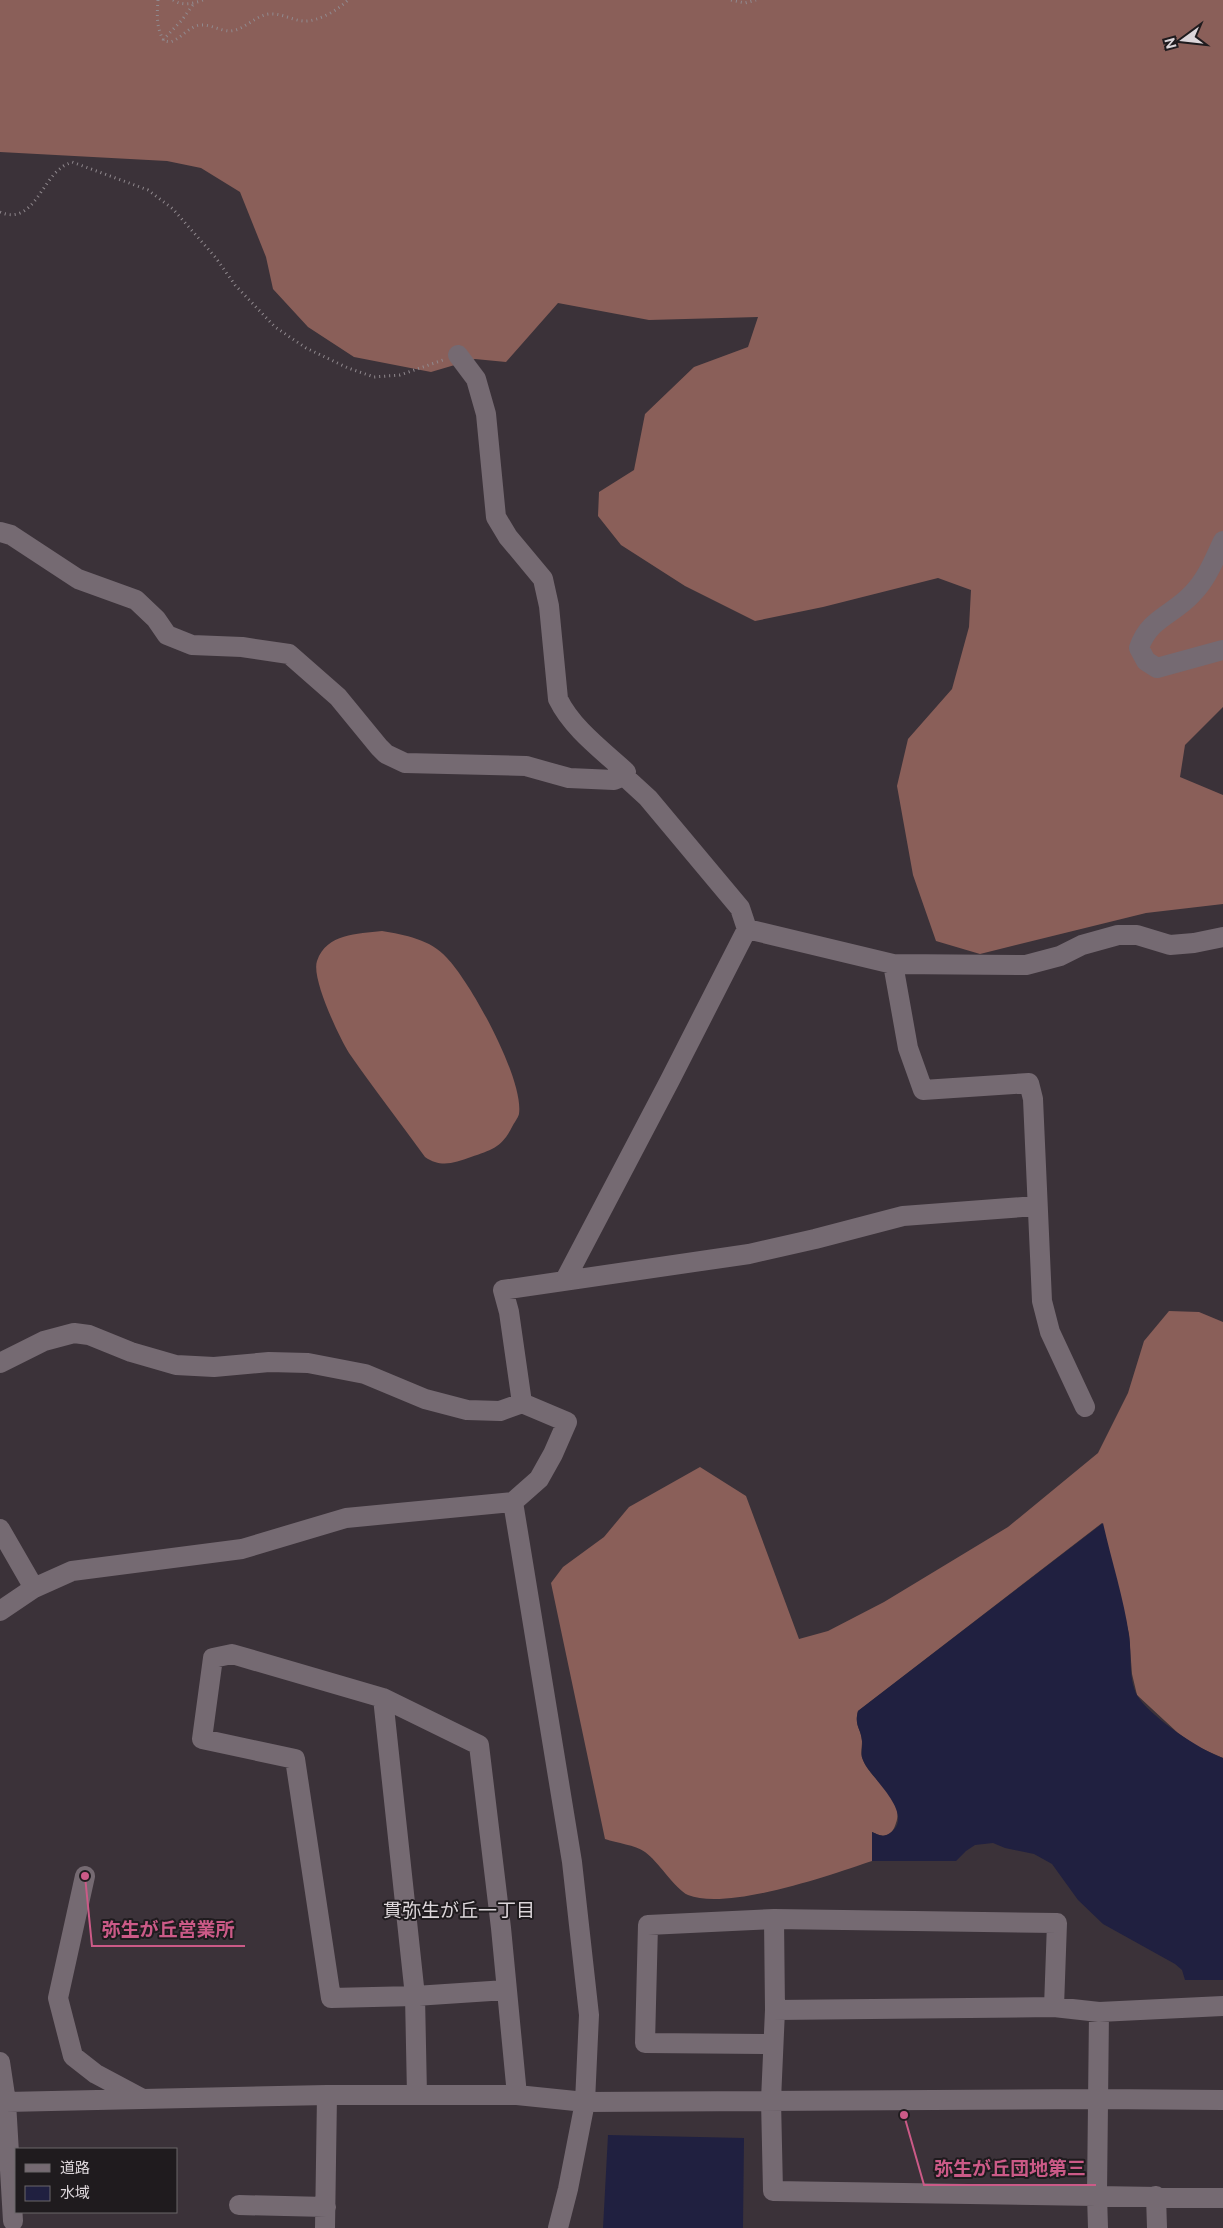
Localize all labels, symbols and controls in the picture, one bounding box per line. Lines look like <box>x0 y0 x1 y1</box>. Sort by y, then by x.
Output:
north arrow <box>1158 15 1208 65</box>
text: N <box>1161 36 1180 51</box>
district label: 貫弥生が丘一丁目 <box>383 1899 535 1921</box>
callout: 弥生が丘営業所 <box>92 1912 245 1946</box>
text: 弥生が丘営業所 <box>101 1918 235 1940</box>
legend <box>15 2148 178 2213</box>
callout: 弥生が丘団地第三 <box>924 2151 1096 2185</box>
text: 弥生が丘団地第三 <box>934 2157 1086 2179</box>
text: 道路 <box>60 2159 90 2176</box>
text: 水域 <box>60 2184 90 2201</box>

